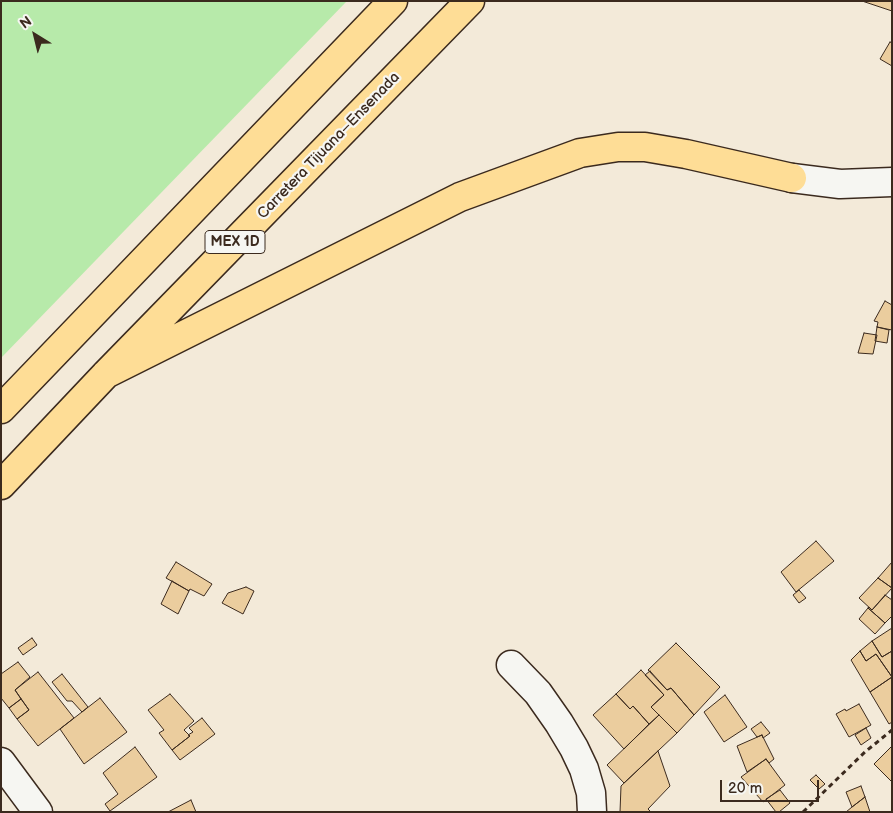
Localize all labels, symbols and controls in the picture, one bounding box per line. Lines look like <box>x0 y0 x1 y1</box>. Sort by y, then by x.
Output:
north arrow <box>10 10 60 60</box>
text: N <box>17 12 35 32</box>
street label: Carretera Tijuana–Ensenada <box>254 69 404 223</box>
road number: MEX 1D <box>205 230 265 253</box>
scale bar <box>723 770 822 802</box>
text: 20 m <box>728 779 762 798</box>

